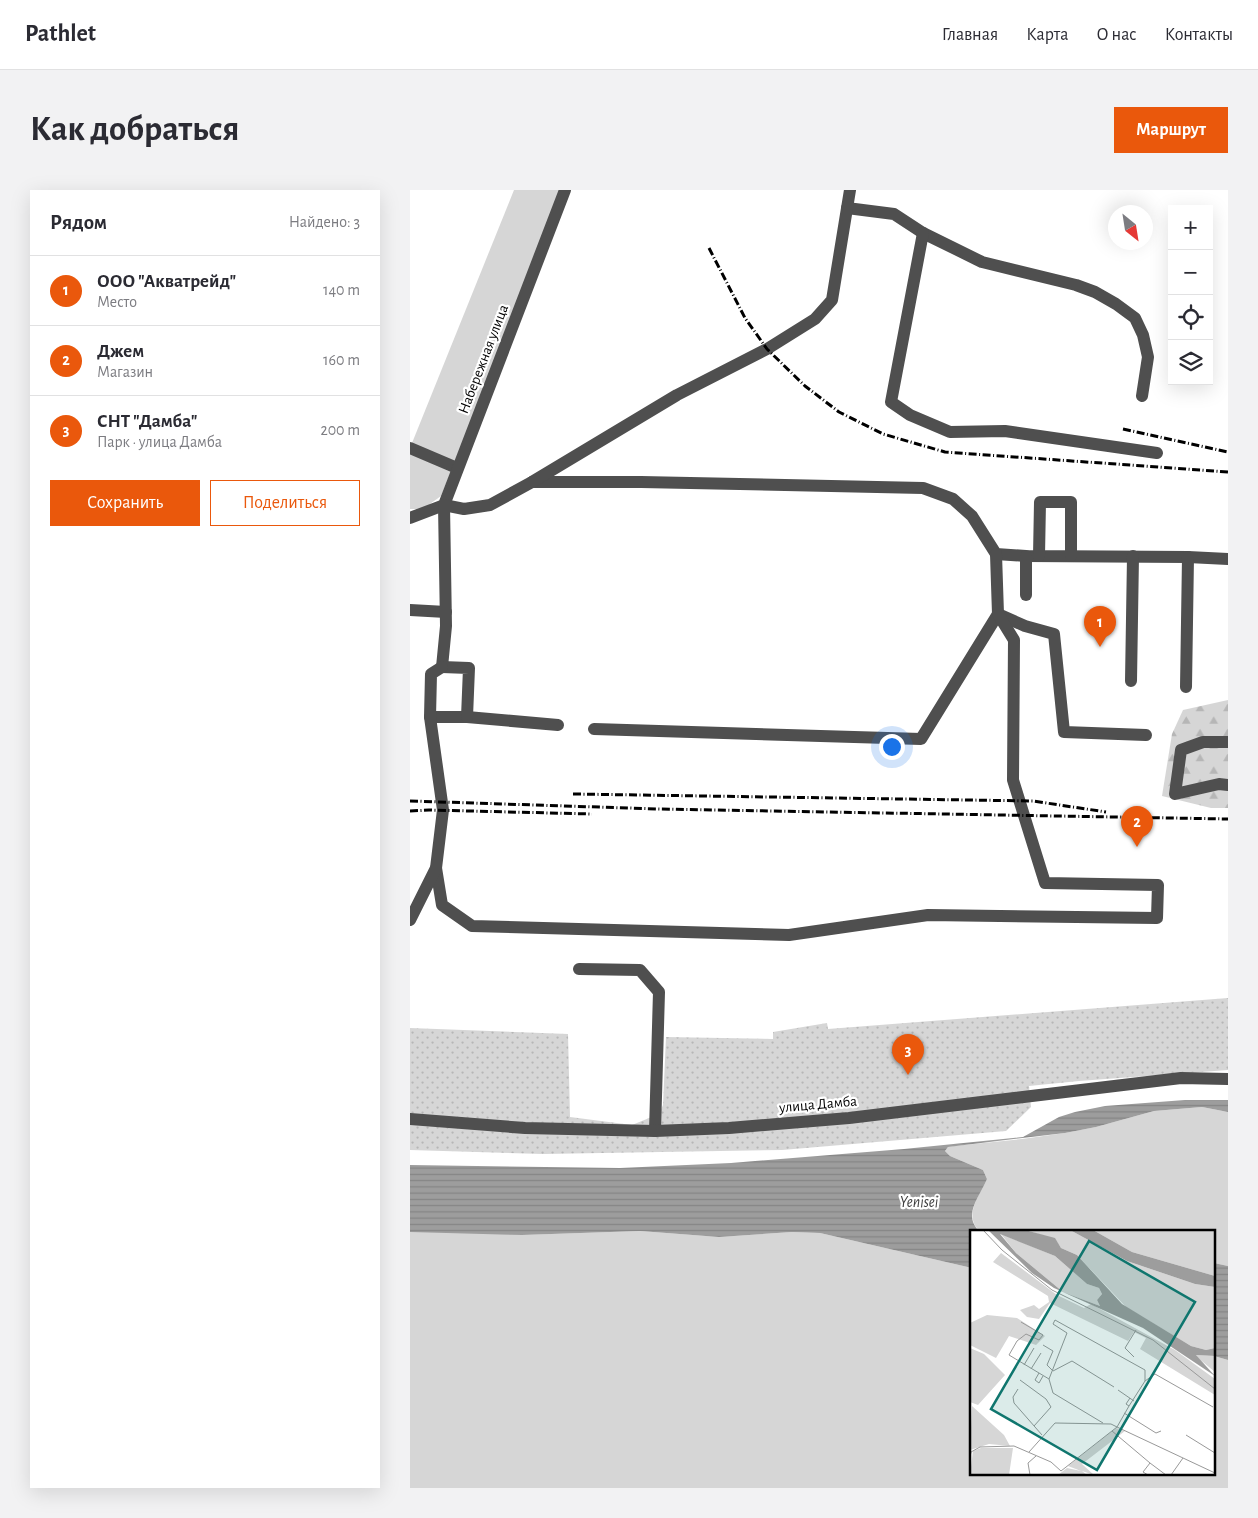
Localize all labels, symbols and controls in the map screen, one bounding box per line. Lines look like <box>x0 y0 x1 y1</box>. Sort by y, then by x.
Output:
text: Pathlet <box>25 22 96 46</box>
text: Главная <box>942 26 998 44</box>
text: Карта <box>1026 26 1068 44</box>
text: О нас <box>1096 26 1137 44</box>
text: Контакты <box>1165 26 1233 44</box>
button: Маршрут <box>1114 107 1228 153</box>
text: Как добраться <box>30 112 239 147</box>
north arrow <box>1108 205 1153 250</box>
map controls <box>1168 205 1213 385</box>
button: + <box>1168 205 1213 250</box>
text: Рядом <box>50 212 107 233</box>
text: Найдено: 3 <box>289 214 360 230</box>
button: − <box>1168 250 1213 295</box>
text: ООО "Акватрейд" <box>97 272 236 291</box>
text: 1 <box>63 282 69 298</box>
text: 140 m <box>323 282 360 298</box>
text: Место <box>97 294 137 310</box>
button: locate <box>1168 295 1213 340</box>
street label: Набережная улица <box>456 302 511 416</box>
button: layers <box>1168 340 1213 385</box>
text: Джем <box>97 342 144 361</box>
text: 2 <box>62 352 70 368</box>
text: 160 m <box>323 352 360 368</box>
text: Магазин <box>97 364 153 380</box>
text: СНТ "Дамба" <box>97 412 197 431</box>
text: 3 <box>63 422 69 438</box>
text: 200 m <box>320 422 360 438</box>
text: Парк · улица Дамба <box>97 434 222 450</box>
button: Сохранить <box>50 480 200 526</box>
button: Поделиться <box>210 480 360 526</box>
pin: 1 <box>1084 606 1116 647</box>
your location <box>879 734 905 760</box>
pin: 2 <box>1121 806 1153 847</box>
pin: 3 <box>892 1034 924 1075</box>
street label: улица Дамба <box>778 1094 858 1115</box>
water label: Yenisei <box>900 1194 939 1210</box>
inset map <box>970 1230 1216 1476</box>

